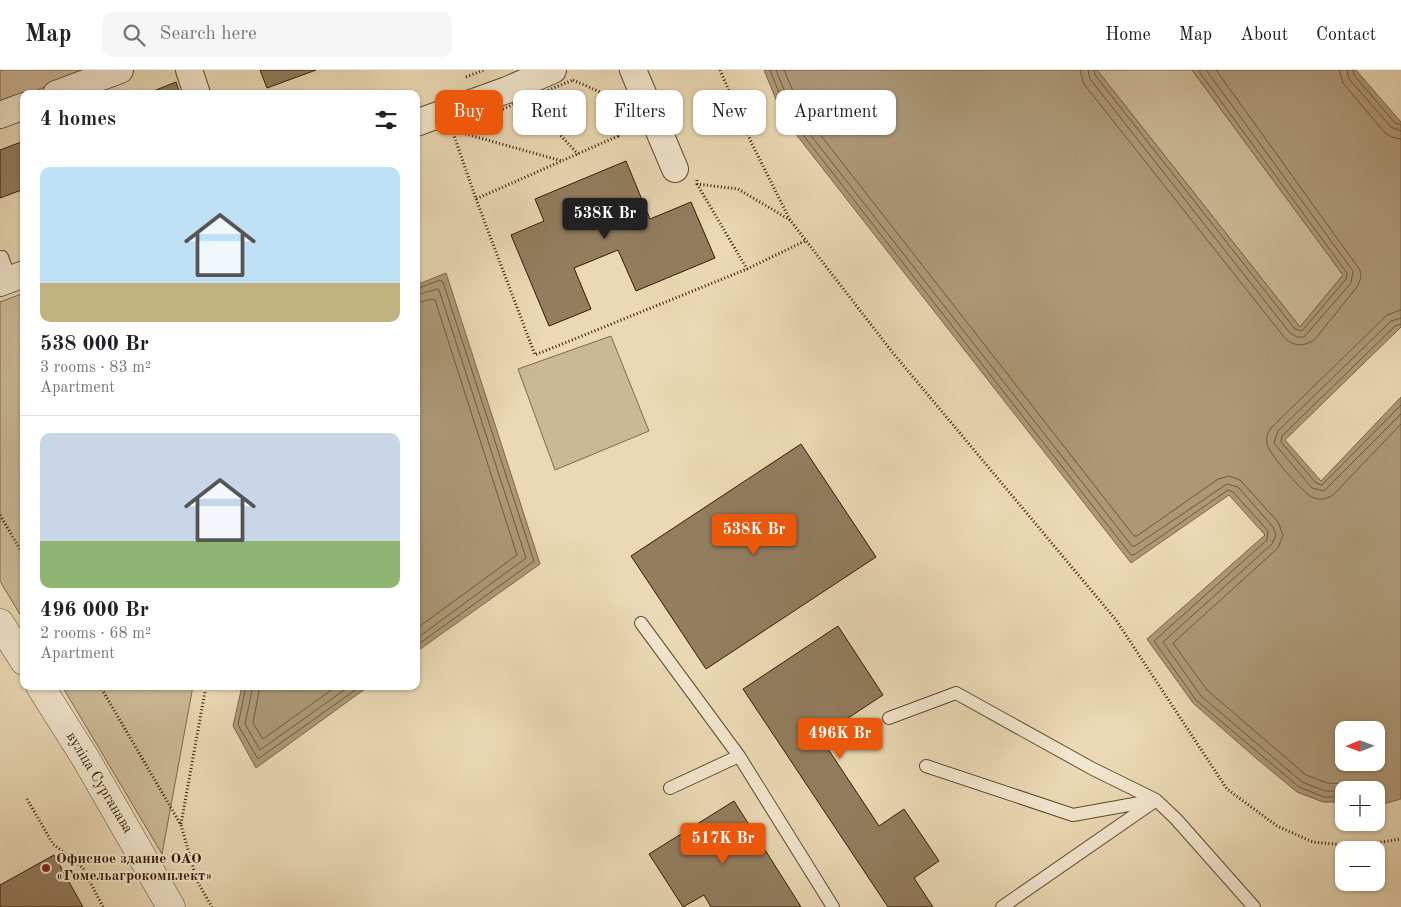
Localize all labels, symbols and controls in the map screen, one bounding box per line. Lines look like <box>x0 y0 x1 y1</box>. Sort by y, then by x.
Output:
search box <box>102 12 452 57</box>
icon: search <box>120 21 148 49</box>
text: Map <box>25 23 72 47</box>
text: Search here <box>160 25 257 44</box>
text: Home <box>1105 26 1151 44</box>
text: Map <box>1179 26 1212 44</box>
text: About <box>1240 26 1288 44</box>
text: Contact <box>1316 26 1376 44</box>
chip: Buy <box>435 90 503 135</box>
chip: Rent <box>513 90 586 135</box>
chip: Filters <box>596 90 683 135</box>
chip: New <box>693 90 766 135</box>
chip: Apartment <box>776 90 896 135</box>
icon: filters <box>372 106 400 134</box>
text: 4 homes <box>40 109 116 130</box>
pin: 538K Br <box>559 198 651 240</box>
icon: home <box>175 200 265 290</box>
text: 538K Br <box>574 206 636 222</box>
text: 538 000 Br <box>40 334 149 355</box>
text: 3 rooms · 83 m² <box>40 360 151 376</box>
text: Apartment <box>40 380 115 396</box>
icon: home <box>175 465 265 555</box>
pin: 538K Br <box>708 514 800 556</box>
text: 538K Br <box>723 522 785 538</box>
text: 496 000 Br <box>40 600 149 621</box>
text: 2 rooms · 68 m² <box>40 626 151 642</box>
text: Apartment <box>40 646 115 662</box>
pin: 496K Br <box>794 718 886 760</box>
north arrow <box>1335 721 1385 771</box>
map controls <box>1335 721 1385 891</box>
text: 496K Br <box>809 726 871 742</box>
street label: вуліца Сурганава <box>63 730 135 837</box>
button: + <box>1335 781 1385 831</box>
pin: 517K Br <box>677 822 769 865</box>
text: 517K Br <box>692 831 754 847</box>
button: − <box>1335 841 1385 891</box>
place label: Офисное здание ОАО «Гомельагрокомплект» <box>56 852 212 884</box>
marker: Офисное здание ОАО «Гомельагрокомплект» <box>40 862 52 874</box>

